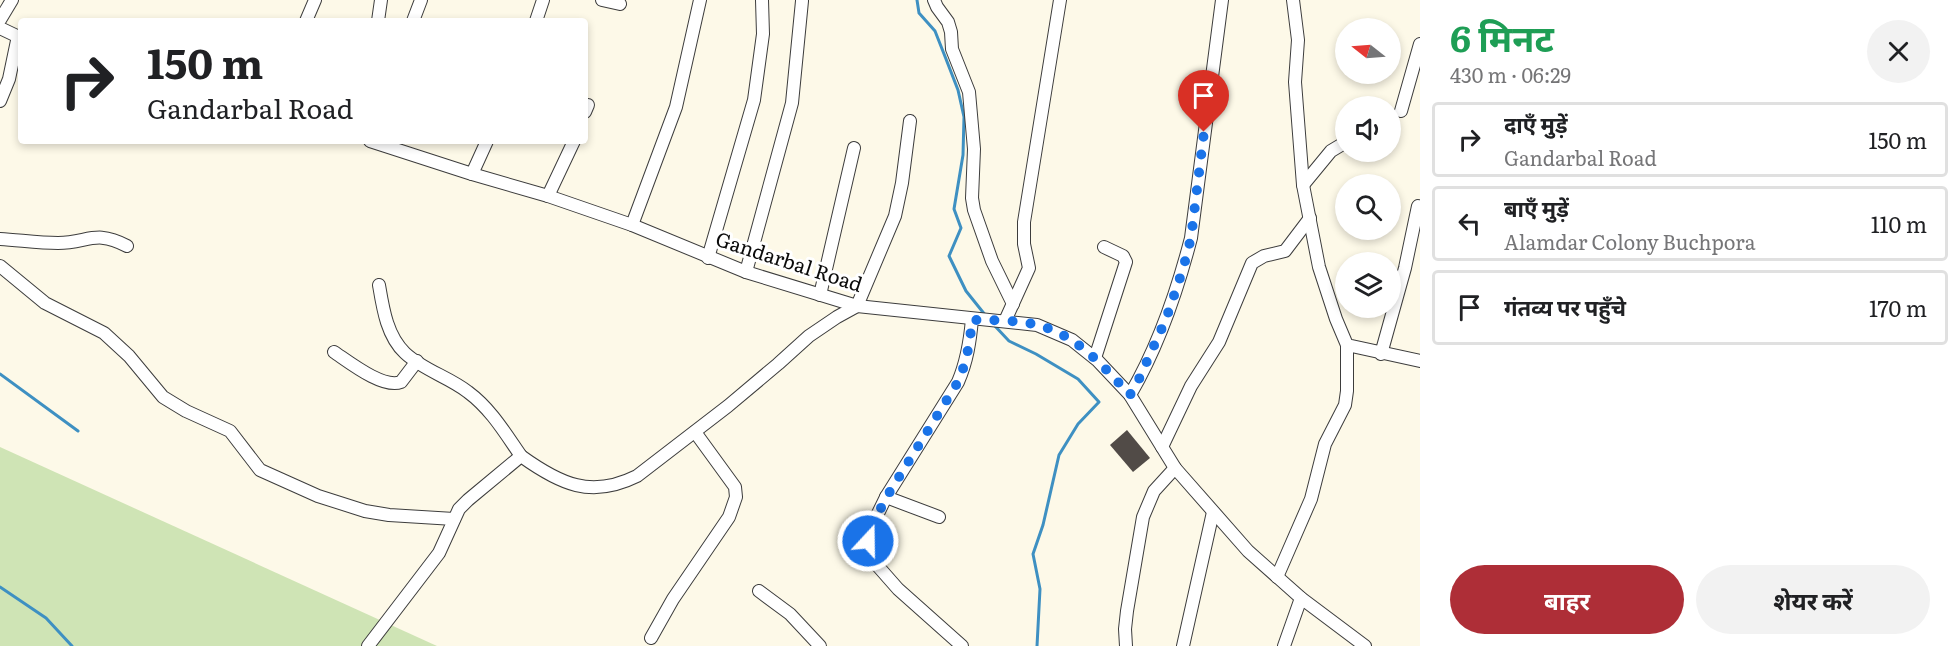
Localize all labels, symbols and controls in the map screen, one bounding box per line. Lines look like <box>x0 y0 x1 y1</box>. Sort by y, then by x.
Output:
text: 6 मिनट <box>1450 10 1554 63</box>
north arrow <box>1335 18 1401 84</box>
map controls <box>1335 18 1401 318</box>
button: close <box>1867 20 1930 83</box>
text: 150 m <box>147 30 263 92</box>
icon: right <box>48 42 126 120</box>
text: 430 m · 06:29 <box>1450 59 1571 89</box>
pin <box>1178 70 1229 132</box>
icon: arrive <box>1187 79 1220 112</box>
text: Gandarbal Road <box>147 87 353 127</box>
button: sound <box>1335 96 1401 162</box>
text: दाएँ मुड़ें <box>1504 107 1567 140</box>
icon: right <box>1453 123 1486 156</box>
text: 150 m <box>1868 123 1927 156</box>
text: Gandarbal Road <box>1504 142 1657 172</box>
button: search <box>1335 174 1401 240</box>
text: बाएँ मुड़ें <box>1504 191 1569 224</box>
icon: left <box>1453 207 1486 240</box>
text: 110 m <box>1871 207 1927 240</box>
street label: Gandarbal Road <box>712 222 867 298</box>
text: Alamdar Colony Buchpora <box>1504 226 1755 256</box>
button: layers <box>1335 252 1401 318</box>
text: गंतव्य पर पहुँचे <box>1504 290 1626 323</box>
icon: arrive <box>1453 291 1486 324</box>
text: 170 m <box>1869 291 1927 324</box>
position arrow <box>836 509 900 573</box>
button: बाहर <box>1450 565 1684 634</box>
button: शेयर करें <box>1696 565 1930 634</box>

